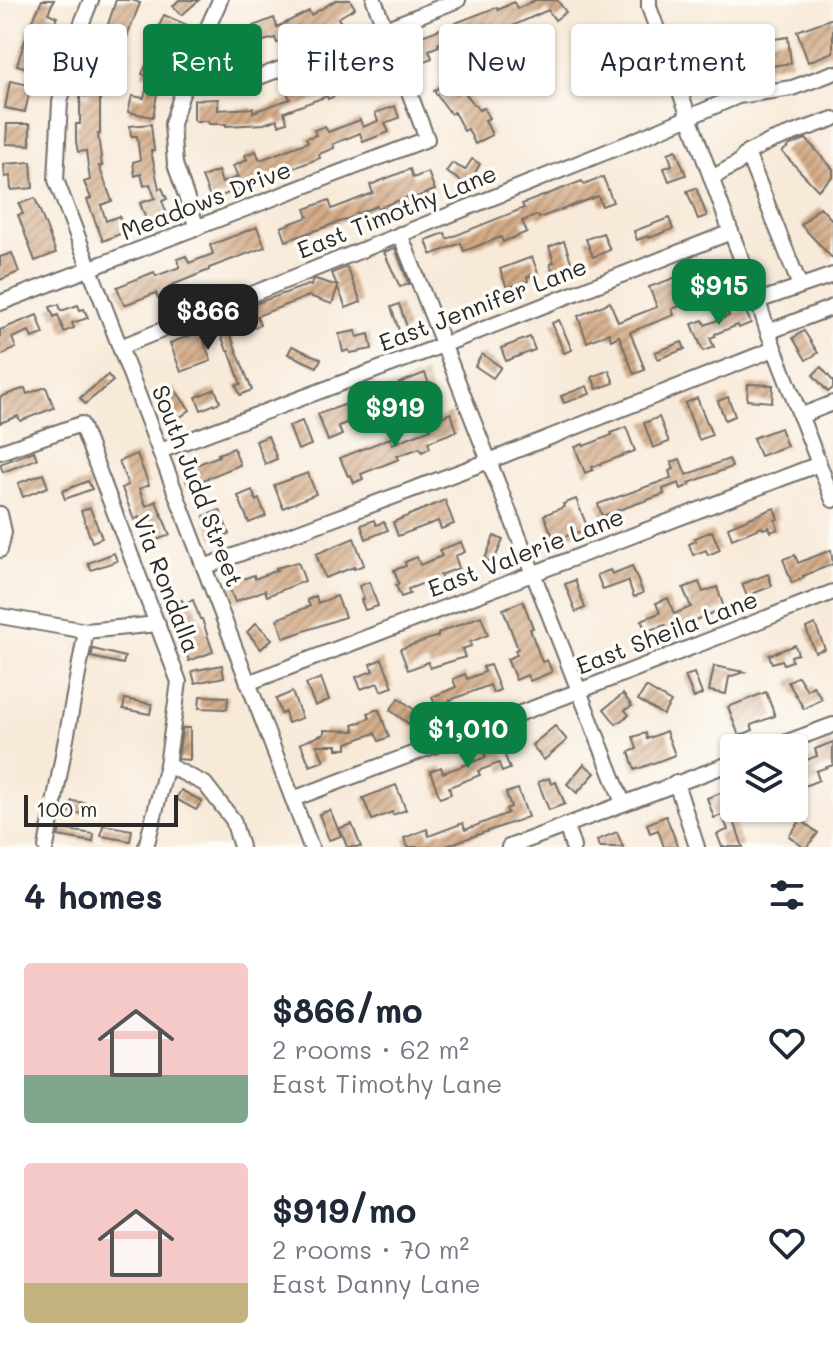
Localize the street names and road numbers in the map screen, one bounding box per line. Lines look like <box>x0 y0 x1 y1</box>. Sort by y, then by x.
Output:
street label: Meadows Drive <box>116 153 295 246</box>
street label: East Timothy Lane <box>292 156 501 265</box>
street label: East Jennifer Lane <box>374 250 591 358</box>
street label: South Judd Street <box>146 380 251 591</box>
street label: East Valerie Lane <box>423 500 628 603</box>
street label: Via Rondalla <box>127 510 208 657</box>
street label: East Sheila Lane <box>571 583 762 681</box>

